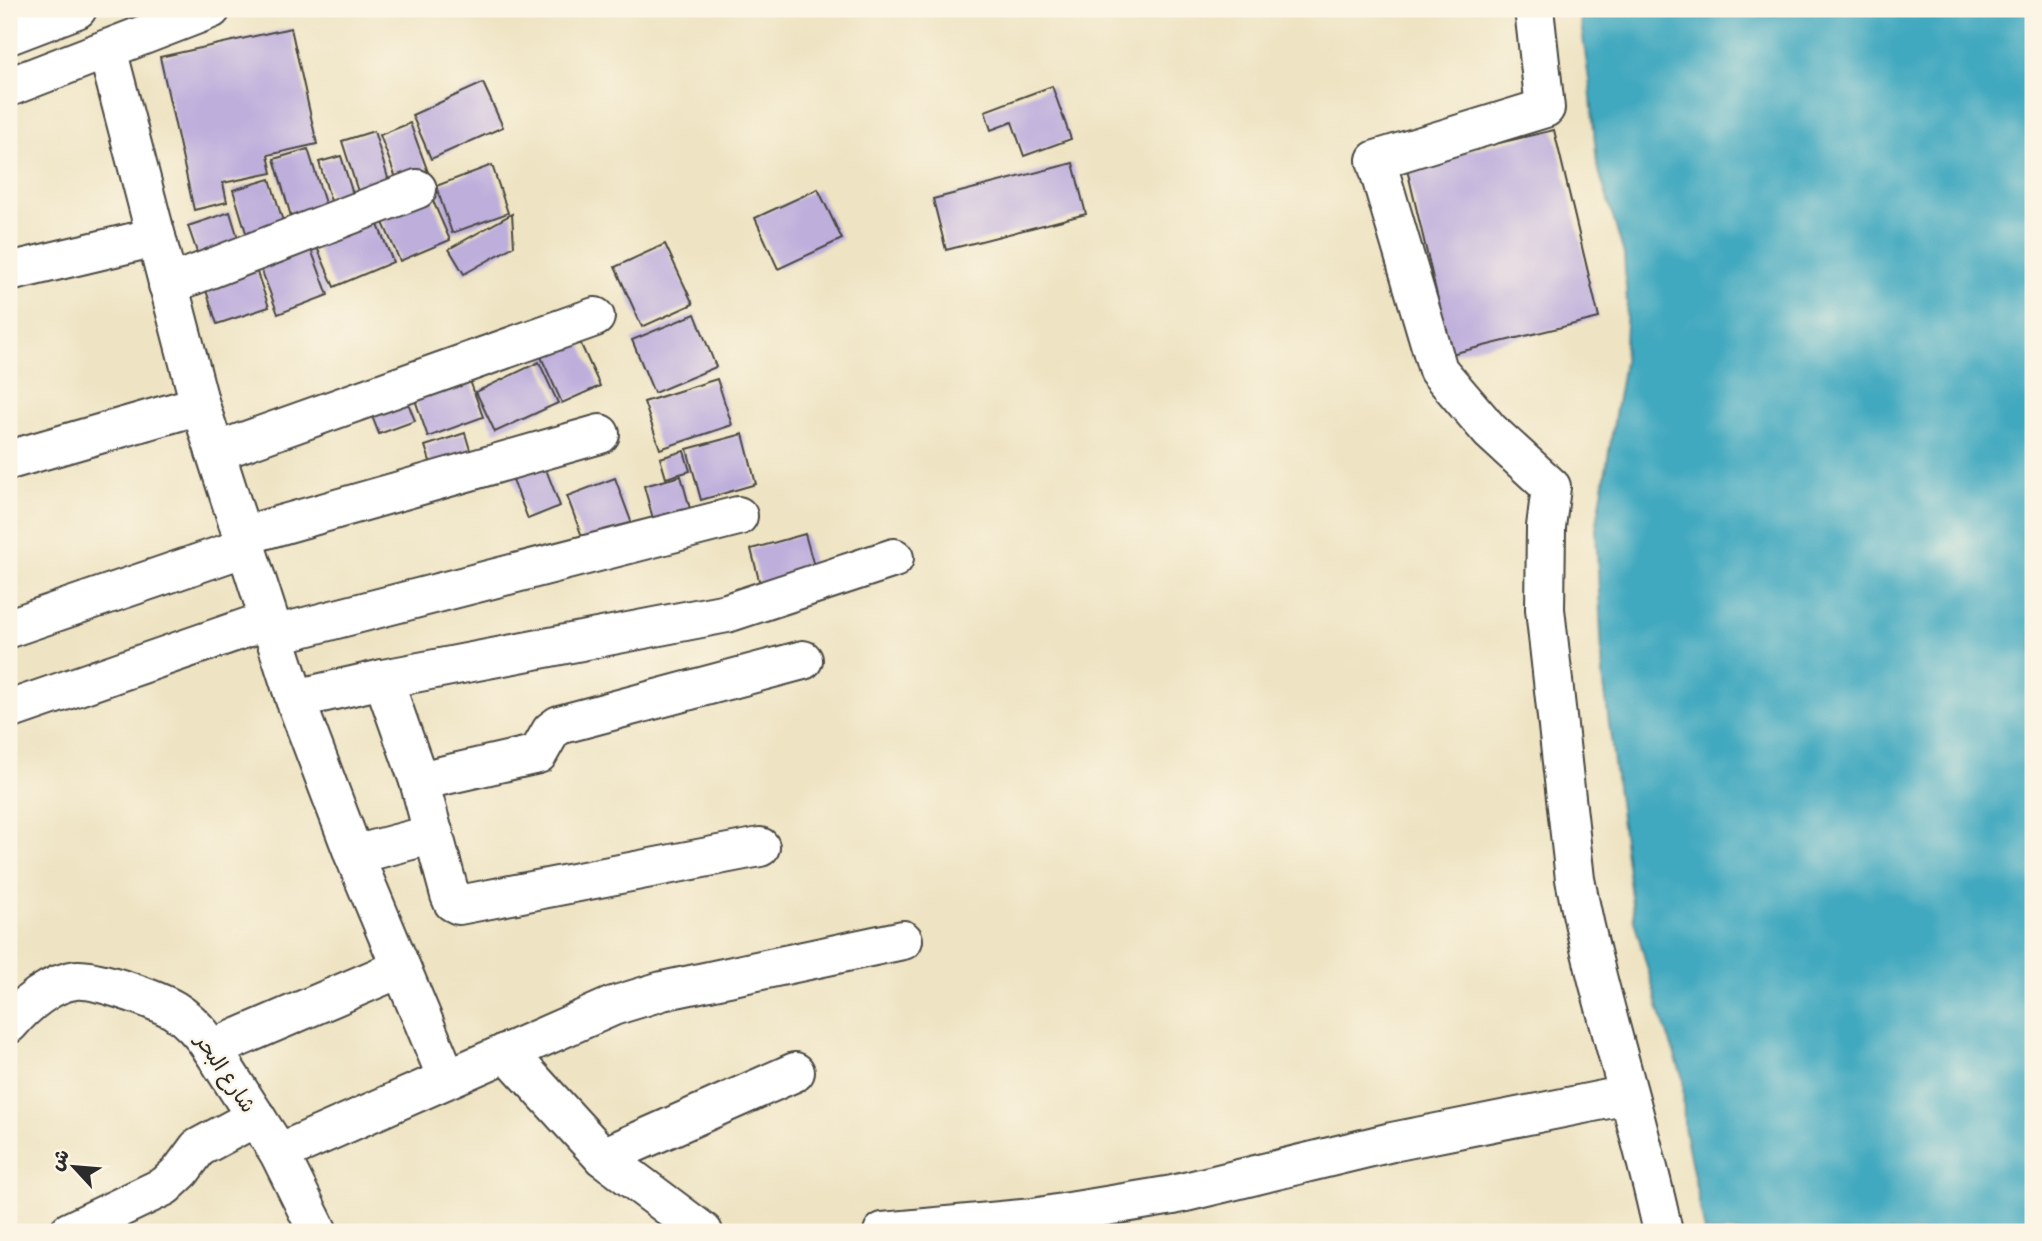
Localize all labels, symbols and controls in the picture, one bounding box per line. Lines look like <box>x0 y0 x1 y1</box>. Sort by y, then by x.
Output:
street label: شارع البحر <box>187 1026 263 1119</box>
north arrow <box>38 1132 108 1202</box>
text: ش <box>42 1144 75 1175</box>

